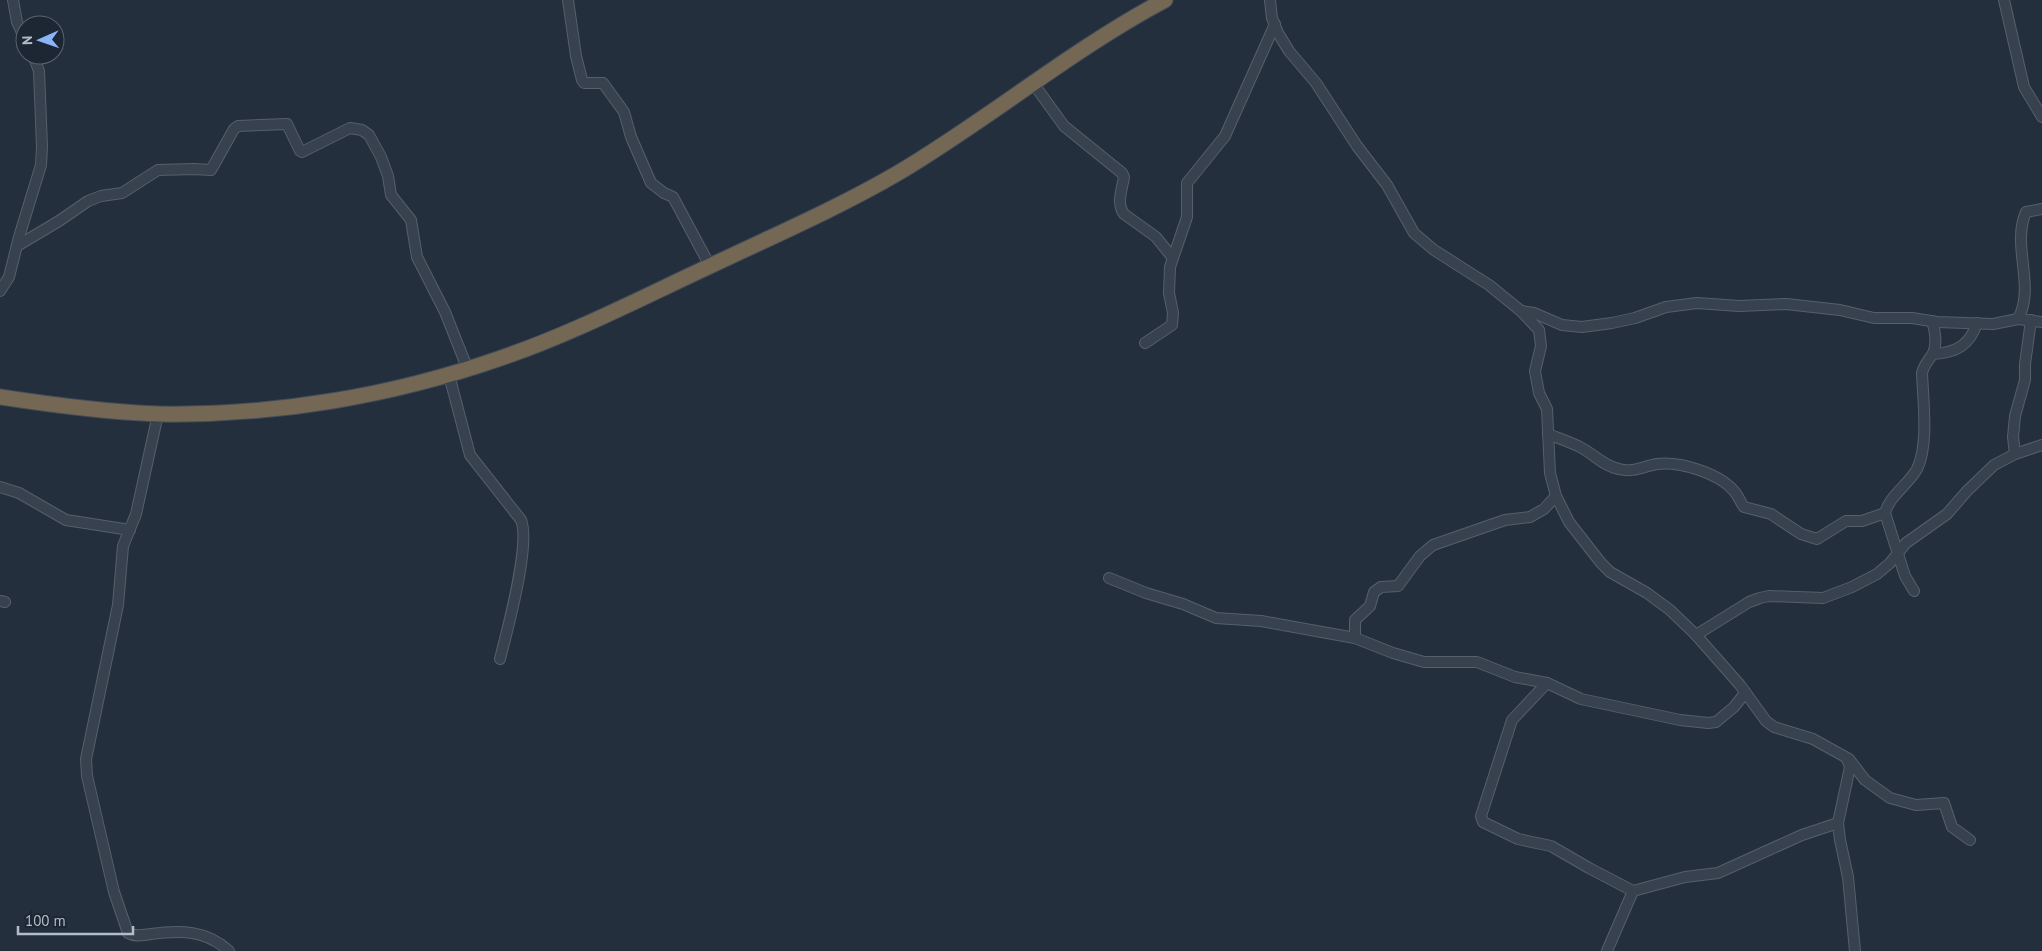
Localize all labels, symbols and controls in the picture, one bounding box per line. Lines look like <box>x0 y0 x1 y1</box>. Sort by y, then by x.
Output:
north arrow <box>15 15 65 65</box>
text: N <box>18 36 36 45</box>
scale bar <box>18 904 132 936</box>
text: 100 m <box>25 911 66 930</box>

